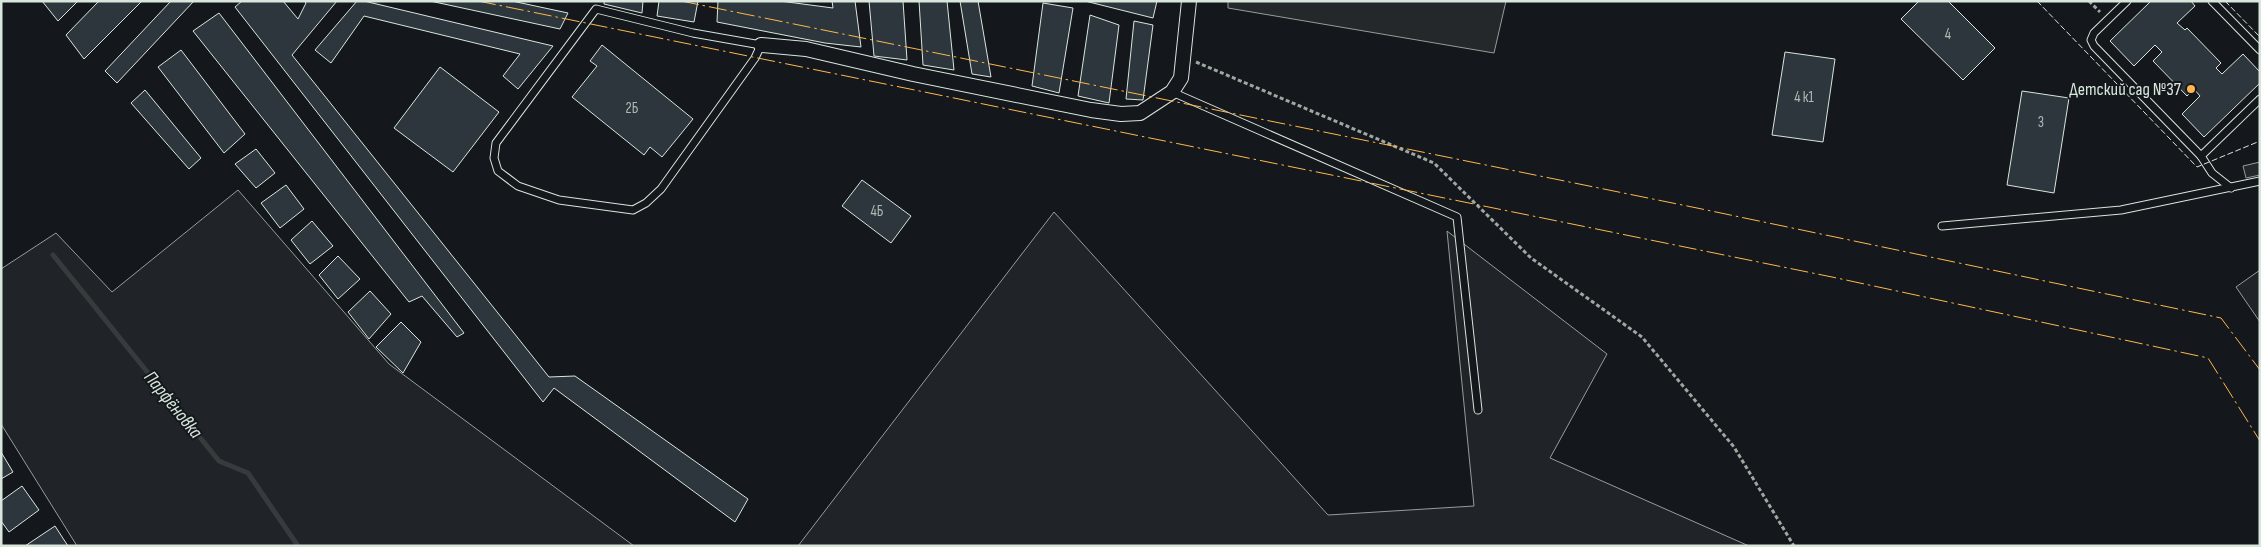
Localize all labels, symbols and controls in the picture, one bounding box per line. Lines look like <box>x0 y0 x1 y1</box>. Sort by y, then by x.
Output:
house number: 4 <box>1945 25 1951 44</box>
place label: Детский сад №37 <box>2069 79 2182 100</box>
marker: Детский сад №37 <box>2185 83 2197 95</box>
house number: 4 к1 <box>1794 88 1815 107</box>
house number: 2Б <box>626 99 639 118</box>
house number: 3 <box>2038 113 2044 132</box>
house number: 4Б <box>871 202 884 221</box>
water label: Парфёновка <box>139 367 207 444</box>

